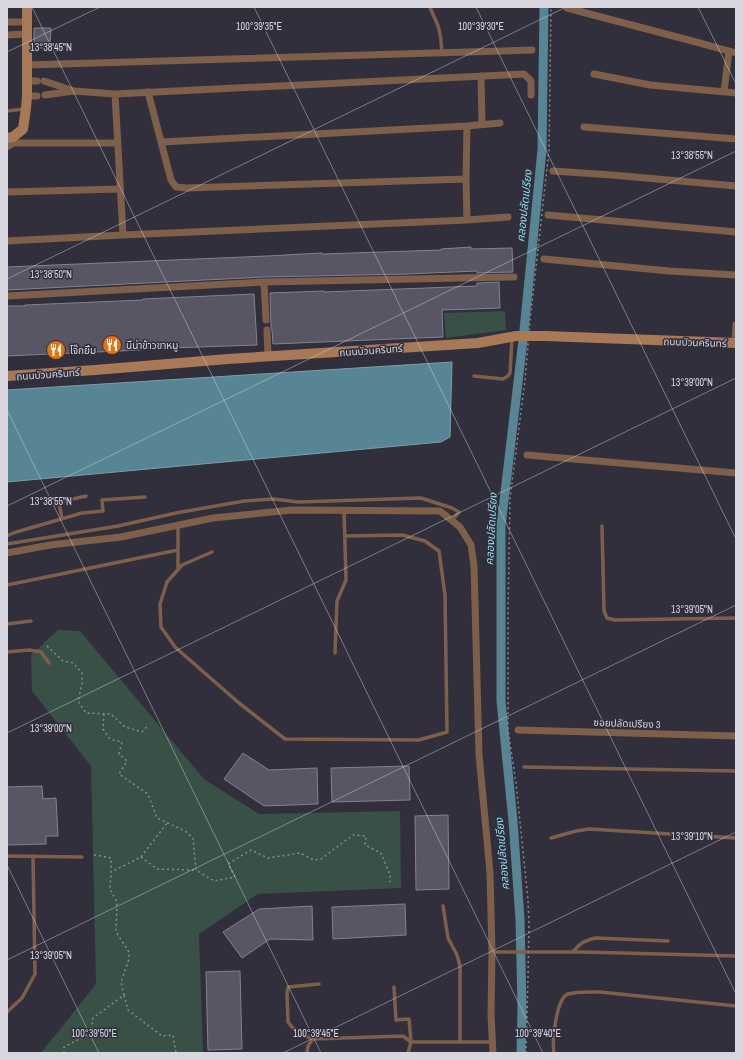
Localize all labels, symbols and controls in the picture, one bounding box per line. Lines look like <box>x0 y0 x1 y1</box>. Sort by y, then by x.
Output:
text: 100°39'35"E <box>236 20 282 33</box>
text: 100°39'30"E <box>458 20 504 33</box>
text: 13°38'45"N <box>30 41 72 54</box>
text: 13°38'55"N <box>671 149 713 162</box>
water label: คลองปลัดเปรียง <box>513 168 535 243</box>
text: 13°38'50"N <box>30 268 72 281</box>
restaurant icon: นีน่าข้าวขาหมู <box>101 334 123 356</box>
street label: ถนนบัวนครินทร์ <box>663 335 727 350</box>
restaurant icon: โจ๊กยิ้ม <box>45 339 67 361</box>
place label: นีน่าข้าวขาหมู <box>126 339 178 352</box>
street label: ถนนบัวนครินทร์ <box>339 342 404 359</box>
place label: โจ๊กยิ้ม <box>70 344 96 357</box>
street label: ถนนบัวนครินทร์ <box>16 366 81 383</box>
text: 13°39'00"N <box>671 376 713 389</box>
water label: คลองปลัดเปรียง <box>482 491 500 566</box>
text: 13°38'55"N <box>30 495 72 508</box>
text: 13°39'05"N <box>671 603 713 616</box>
street label: ซอยปลัดเปรียง 3 <box>593 716 661 731</box>
text: 13°39'00"N <box>30 722 72 735</box>
water label: คลองปลัดเปรียง <box>492 816 512 891</box>
text: 13°39'10"N <box>671 830 713 843</box>
text: 13°39'05"N <box>30 949 72 962</box>
text: 100°39'50"E <box>71 1027 117 1040</box>
text: 100°39'45"E <box>293 1027 339 1040</box>
text: 100°39'40"E <box>515 1027 561 1040</box>

